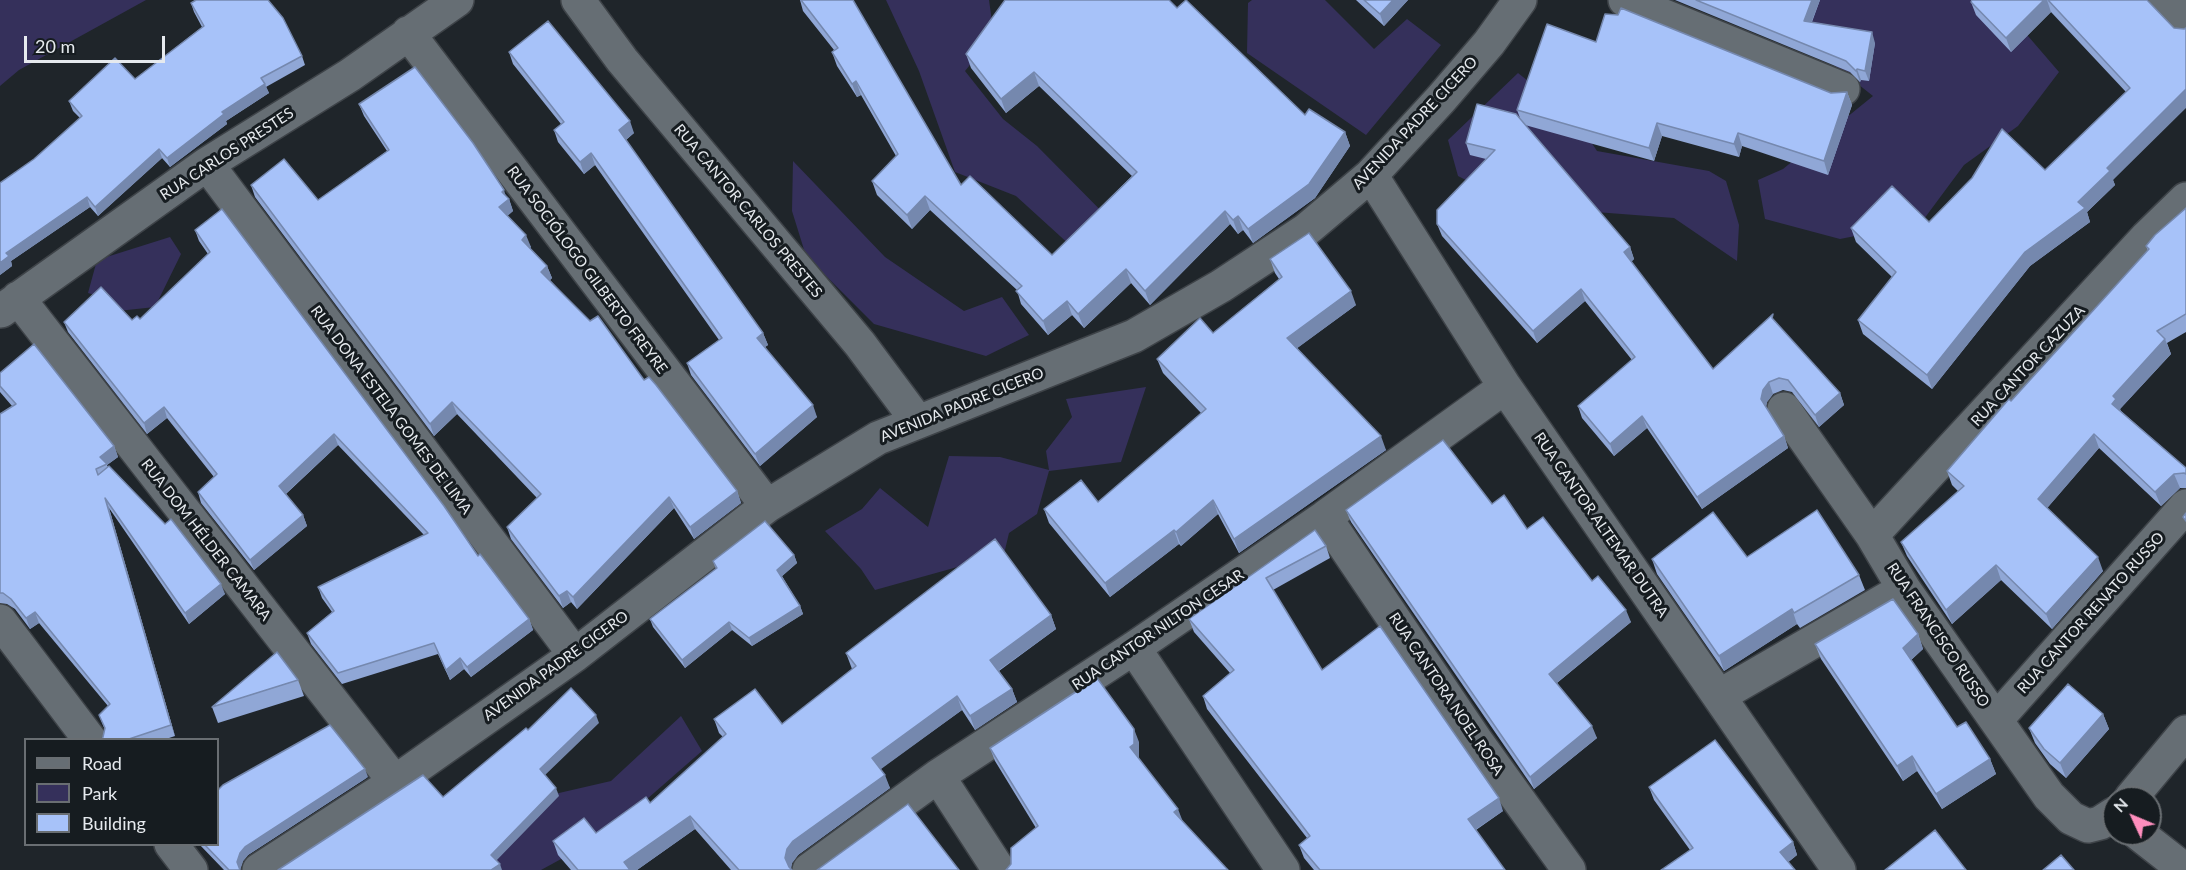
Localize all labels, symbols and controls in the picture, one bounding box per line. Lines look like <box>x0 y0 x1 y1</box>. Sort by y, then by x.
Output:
scale bar <box>27 24 168 62</box>
text: 20 m <box>35 35 75 57</box>
street label: AVENIDA PADRE CICERO <box>1349 53 1481 193</box>
street label: RUA CARLOS PRESTES <box>157 104 297 204</box>
street label: RUA CANTOR CARLOS PRESTES <box>670 121 826 301</box>
street label: RUA SOCIÓLOGO GILBERTO FREYRE <box>503 163 671 377</box>
street label: RUA DONA ESTELA GOMES DE LIMA <box>307 302 475 518</box>
street label: RUA CANTOR CAZUZA <box>1967 302 2089 430</box>
street label: AVENIDA PADRE CICERO <box>878 364 1046 446</box>
street label: RUA CANTOR ALTEMAR DUTRA <box>1530 429 1672 621</box>
street label: RUA DOM HÉLDER CAMARA <box>137 456 275 624</box>
street label: RUA CANTOR RENATO RUSSO <box>2014 529 2168 697</box>
street label: RUA FRANCISCO RUSSO <box>1883 559 1993 711</box>
street label: RUA CANTOR NILTON CESAR <box>1069 566 1247 694</box>
street label: AVENIDA PADRE CICERO <box>480 607 632 725</box>
street label: RUA CANTORA NOEL ROSA <box>1385 609 1507 779</box>
legend <box>24 738 219 846</box>
text: Road <box>82 752 122 774</box>
text: Park <box>82 782 117 804</box>
north arrow <box>2102 786 2162 846</box>
text: N <box>2109 794 2131 816</box>
text: Building <box>82 812 146 834</box>

